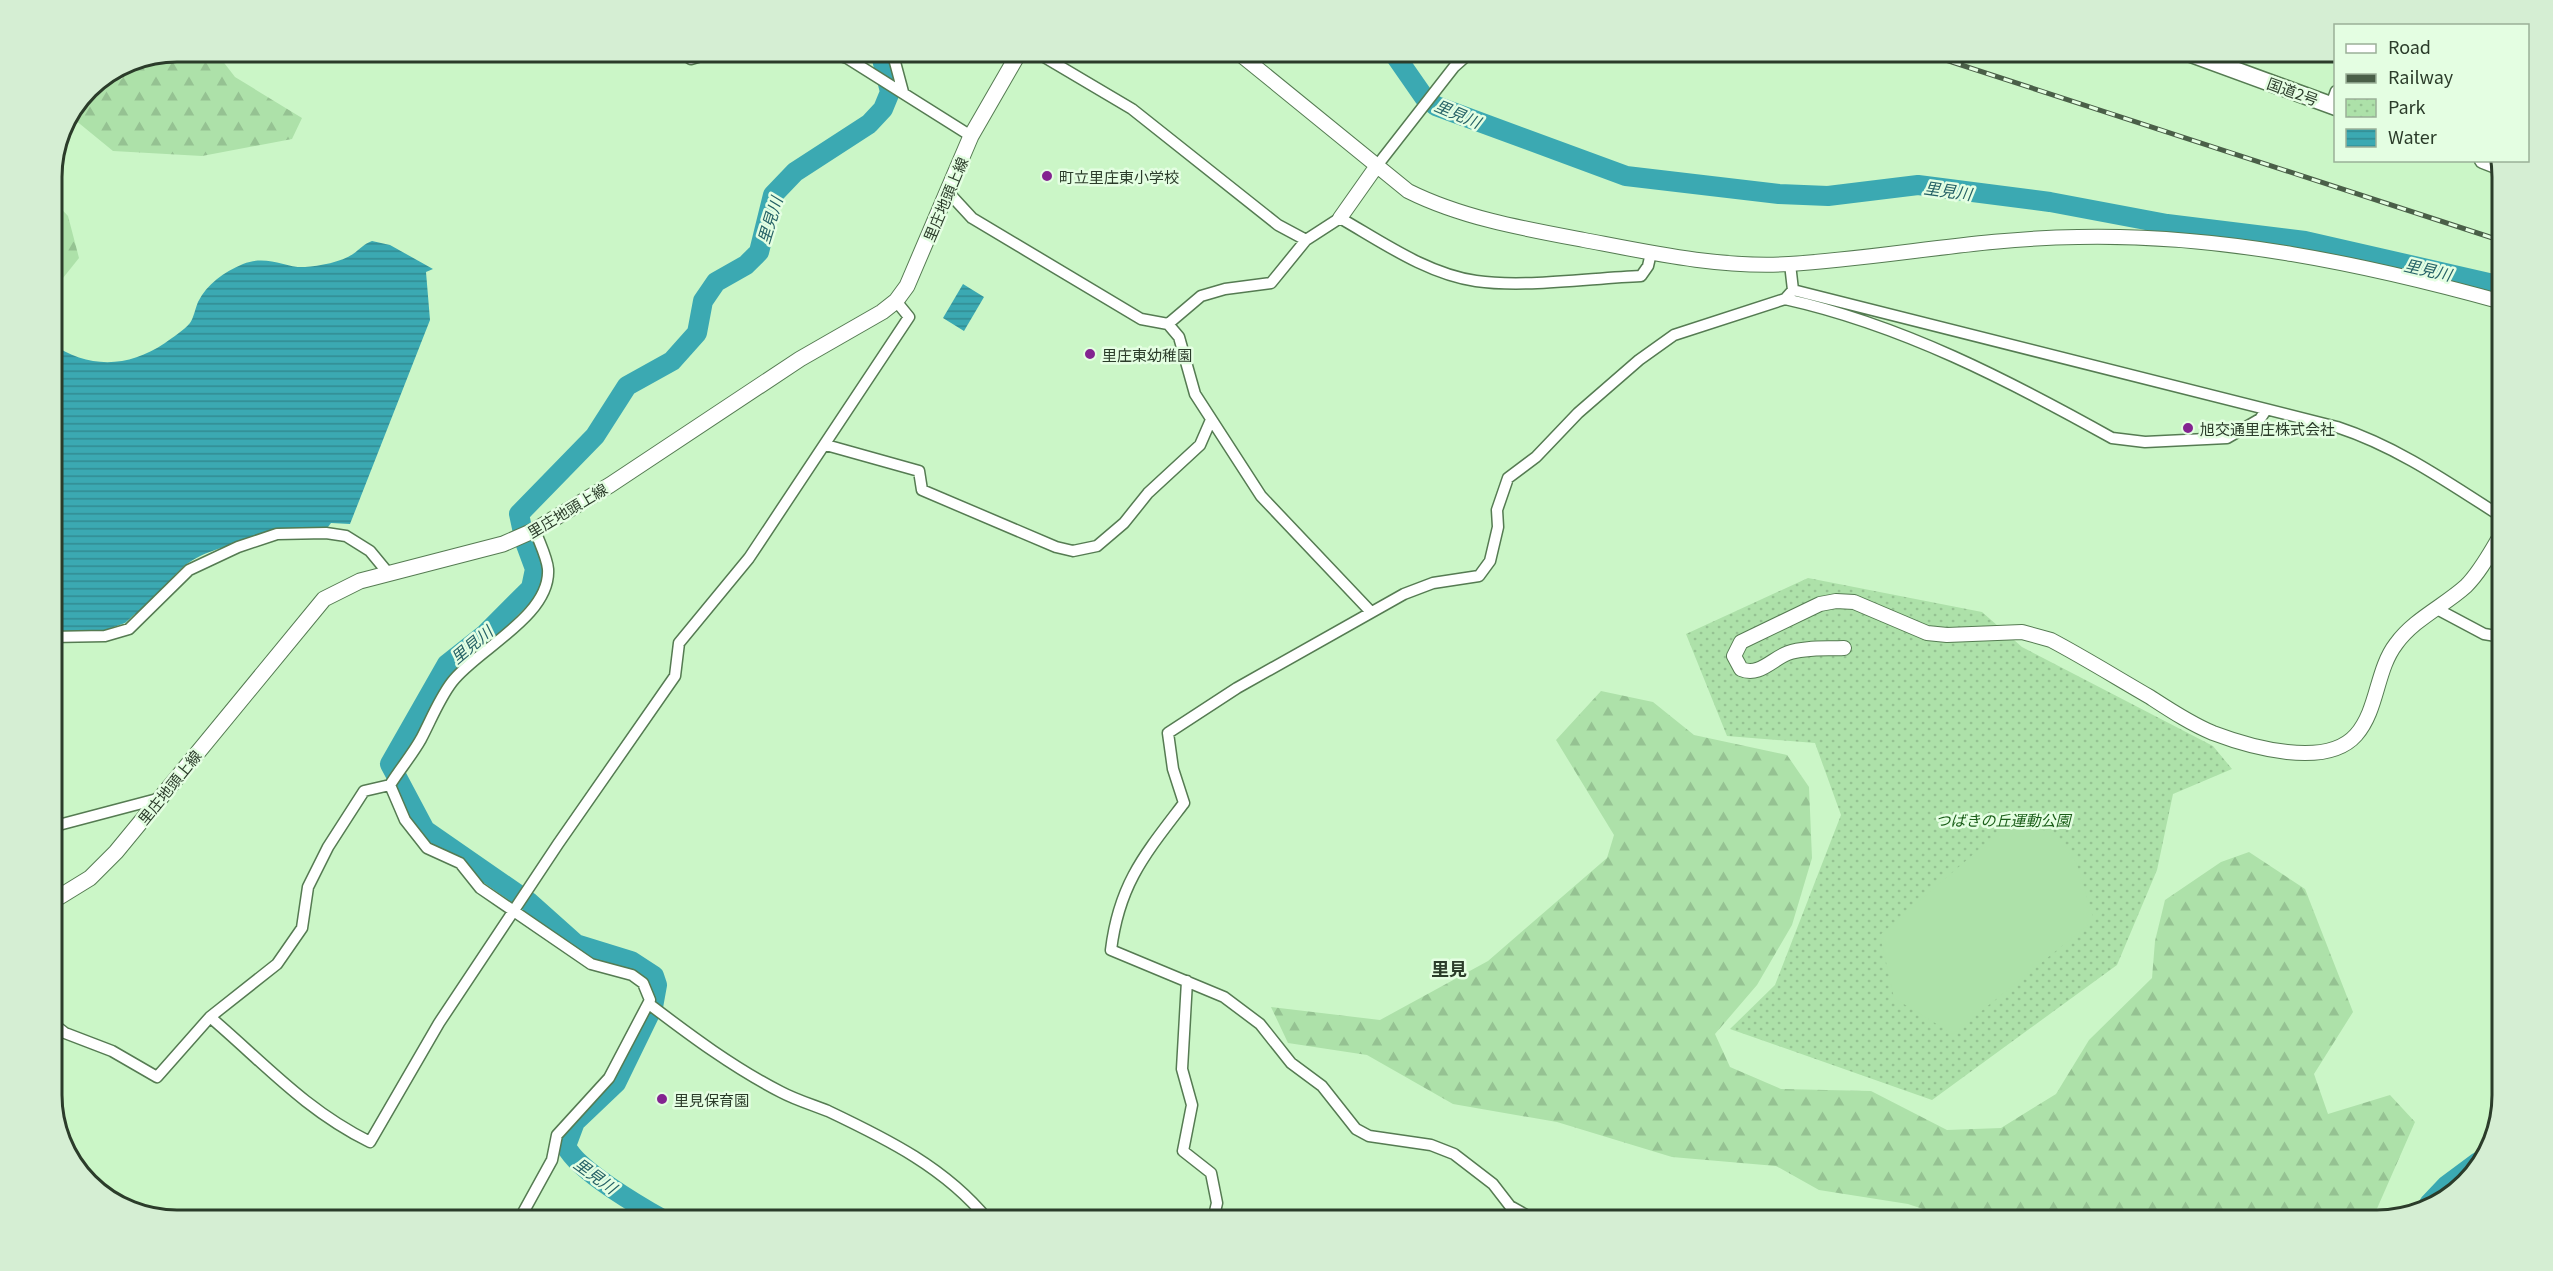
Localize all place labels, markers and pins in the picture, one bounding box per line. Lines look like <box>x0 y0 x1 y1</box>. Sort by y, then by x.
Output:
place label: 町立里庄東小学校 <box>1059 166 1179 187</box>
marker: 町立里庄東小学校 <box>1040 169 1054 183</box>
place label: 里庄東幼稚園 <box>1102 344 1192 365</box>
marker: 里庄東幼稚園 <box>1083 347 1097 361</box>
place label: 旭交通里庄株式会社 <box>2200 418 2335 439</box>
marker: 旭交通里庄株式会社 <box>2181 421 2195 435</box>
place label: 里見保育園 <box>674 1089 749 1110</box>
marker: 里見保育園 <box>655 1092 669 1106</box>

